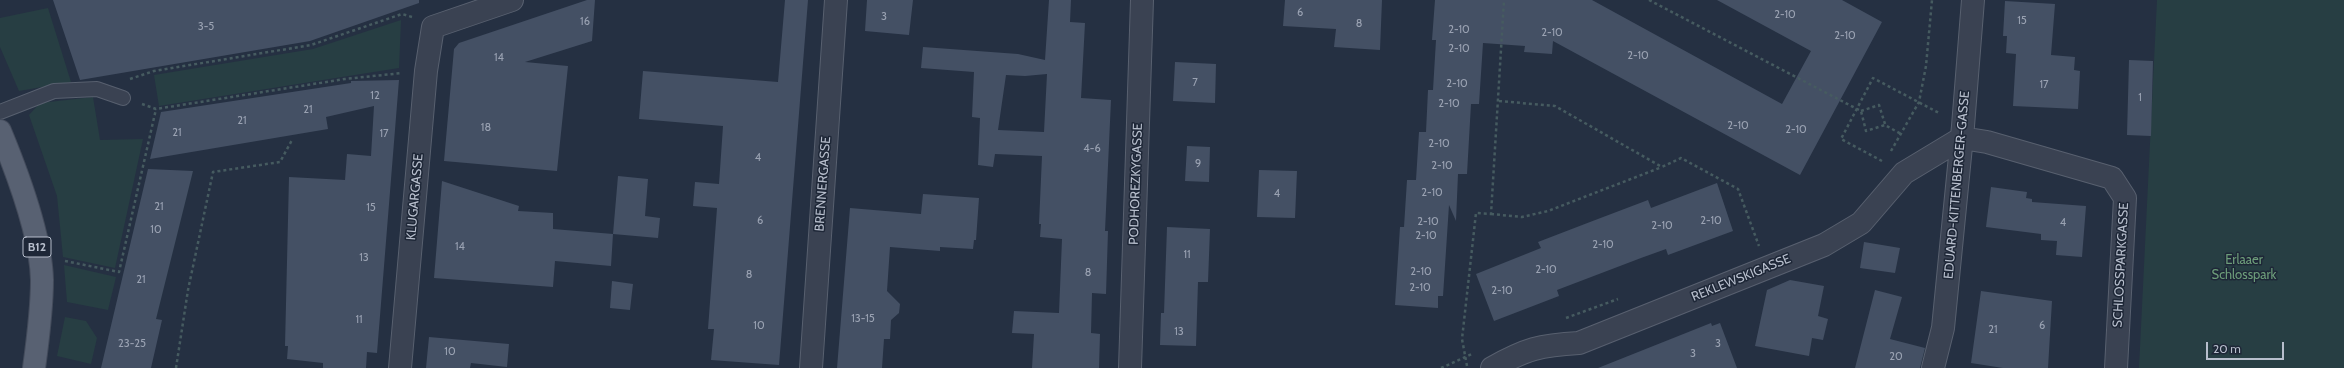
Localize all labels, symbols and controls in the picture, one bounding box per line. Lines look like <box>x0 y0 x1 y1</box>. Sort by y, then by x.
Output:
house number: 6 <box>1297 6 1303 20</box>
house number: 2-10 <box>1774 8 1796 22</box>
house number: 3 <box>881 10 887 24</box>
house number: 15 <box>2017 14 2027 28</box>
house number: 16 <box>580 15 590 29</box>
house number: 8 <box>1356 17 1362 31</box>
house number: 3-5 <box>198 20 214 34</box>
house number: 2-10 <box>1448 23 1470 37</box>
house number: 2-10 <box>1541 26 1563 40</box>
house number: 2-10 <box>1834 29 1856 43</box>
house number: 2-10 <box>1448 42 1470 56</box>
house number: 2-10 <box>1627 49 1649 63</box>
house number: 14 <box>494 51 504 65</box>
house number: 7 <box>1192 76 1198 90</box>
house number: 2-10 <box>1446 77 1468 91</box>
house number: 17 <box>2039 78 2049 92</box>
house number: 12 <box>370 89 380 103</box>
street label: EDUARD-KITTENBERGER-GASSE <box>1941 90 1973 280</box>
house number: 1 <box>2138 91 2142 105</box>
house number: 2-10 <box>1438 97 1460 111</box>
house number: 21 <box>303 103 313 117</box>
house number: 21 <box>237 114 247 128</box>
house number: 2-10 <box>1727 119 1749 133</box>
house number: 18 <box>481 121 491 135</box>
street label: PODHOREZKYGASSE <box>1126 123 1146 245</box>
house number: 2-10 <box>1785 123 1807 137</box>
house number: 21 <box>172 126 182 140</box>
house number: 17 <box>379 127 389 141</box>
street label: BRENNERGASSE <box>812 136 834 232</box>
house number: 2-10 <box>1428 137 1450 151</box>
house number: 4-6 <box>1083 142 1101 156</box>
house number: 4 <box>755 151 761 165</box>
street label: KLUGARGASSE <box>403 153 427 241</box>
house number: 9 <box>1195 157 1201 171</box>
house number: 2-10 <box>1431 159 1453 173</box>
house number: 2-10 <box>1421 186 1443 200</box>
house number: 4 <box>1274 187 1280 201</box>
house number: 21 <box>154 200 164 214</box>
house number: 15 <box>366 201 376 215</box>
street label: SCHLOSSPARKGASSE <box>2110 202 2132 328</box>
house number: 6 <box>757 214 763 228</box>
house number: 2-10 <box>1700 214 1722 228</box>
house number: 2-10 <box>1417 215 1439 229</box>
house number: 4 <box>2060 216 2066 230</box>
house number: 2-10 <box>1651 219 1673 233</box>
house number: 10 <box>150 223 162 237</box>
house number: 2-10 <box>1415 229 1437 243</box>
road number: B12 <box>23 237 51 257</box>
house number: 2-10 <box>1592 238 1614 252</box>
house number: 14 <box>455 240 465 254</box>
house number: 11 <box>1183 248 1191 262</box>
house number: 13 <box>359 251 369 265</box>
street label: REKLEWSKIGASSE <box>1689 251 1793 305</box>
park label: Erlaaer Schlosspark <box>2212 252 2276 283</box>
house number: 2-10 <box>1535 263 1557 277</box>
house number: 2-10 <box>1410 265 1432 279</box>
house number: 8 <box>1085 266 1091 280</box>
house number: 8 <box>746 268 752 282</box>
house number: 21 <box>136 273 146 287</box>
house number: 2-10 <box>1409 281 1431 295</box>
house number: 2-10 <box>1491 284 1513 298</box>
house number: 13-15 <box>851 312 875 326</box>
house number: 11 <box>355 313 363 327</box>
house number: 10 <box>753 319 765 333</box>
house number: 6 <box>2039 319 2045 333</box>
house number: 21 <box>1988 323 1998 337</box>
house number: 13 <box>1174 325 1184 339</box>
scale bar <box>2208 334 2286 360</box>
house number: 23-25 <box>118 337 146 351</box>
house number: 3 <box>1715 337 1721 351</box>
text: 20 m <box>2213 341 2241 356</box>
house number: 10 <box>444 345 456 359</box>
house number: 3 <box>1690 347 1696 361</box>
house number: 20 <box>1889 350 1903 364</box>

